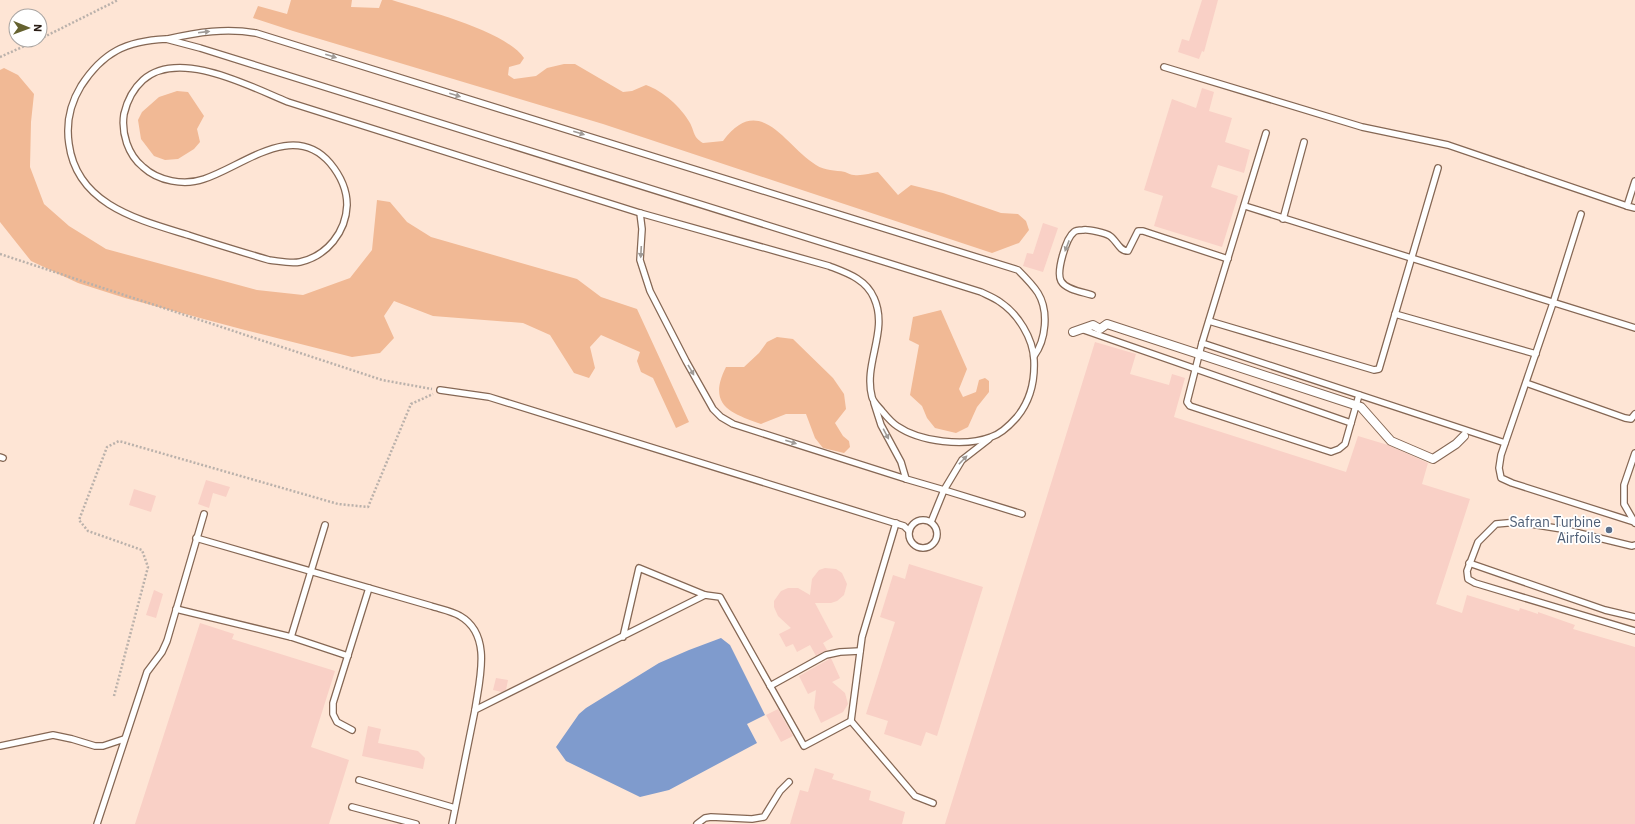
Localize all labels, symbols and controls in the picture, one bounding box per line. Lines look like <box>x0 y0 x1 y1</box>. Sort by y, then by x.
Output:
north arrow <box>8 8 48 48</box>
text: N <box>31 24 45 32</box>
one-way arrow <box>198 29 210 35</box>
one-way arrow <box>325 53 337 59</box>
one-way arrow <box>449 92 461 98</box>
one-way arrow <box>573 130 585 136</box>
one-way arrow <box>1063 240 1069 252</box>
one-way arrow <box>637 246 644 258</box>
one-way arrow <box>688 364 695 376</box>
one-way arrow <box>883 429 890 440</box>
one-way arrow <box>785 440 797 446</box>
one-way arrow <box>958 455 968 465</box>
place label: Safran Turbine Airfoils <box>1509 513 1601 547</box>
marker: Safran Turbine Airfoils <box>1604 525 1614 535</box>

